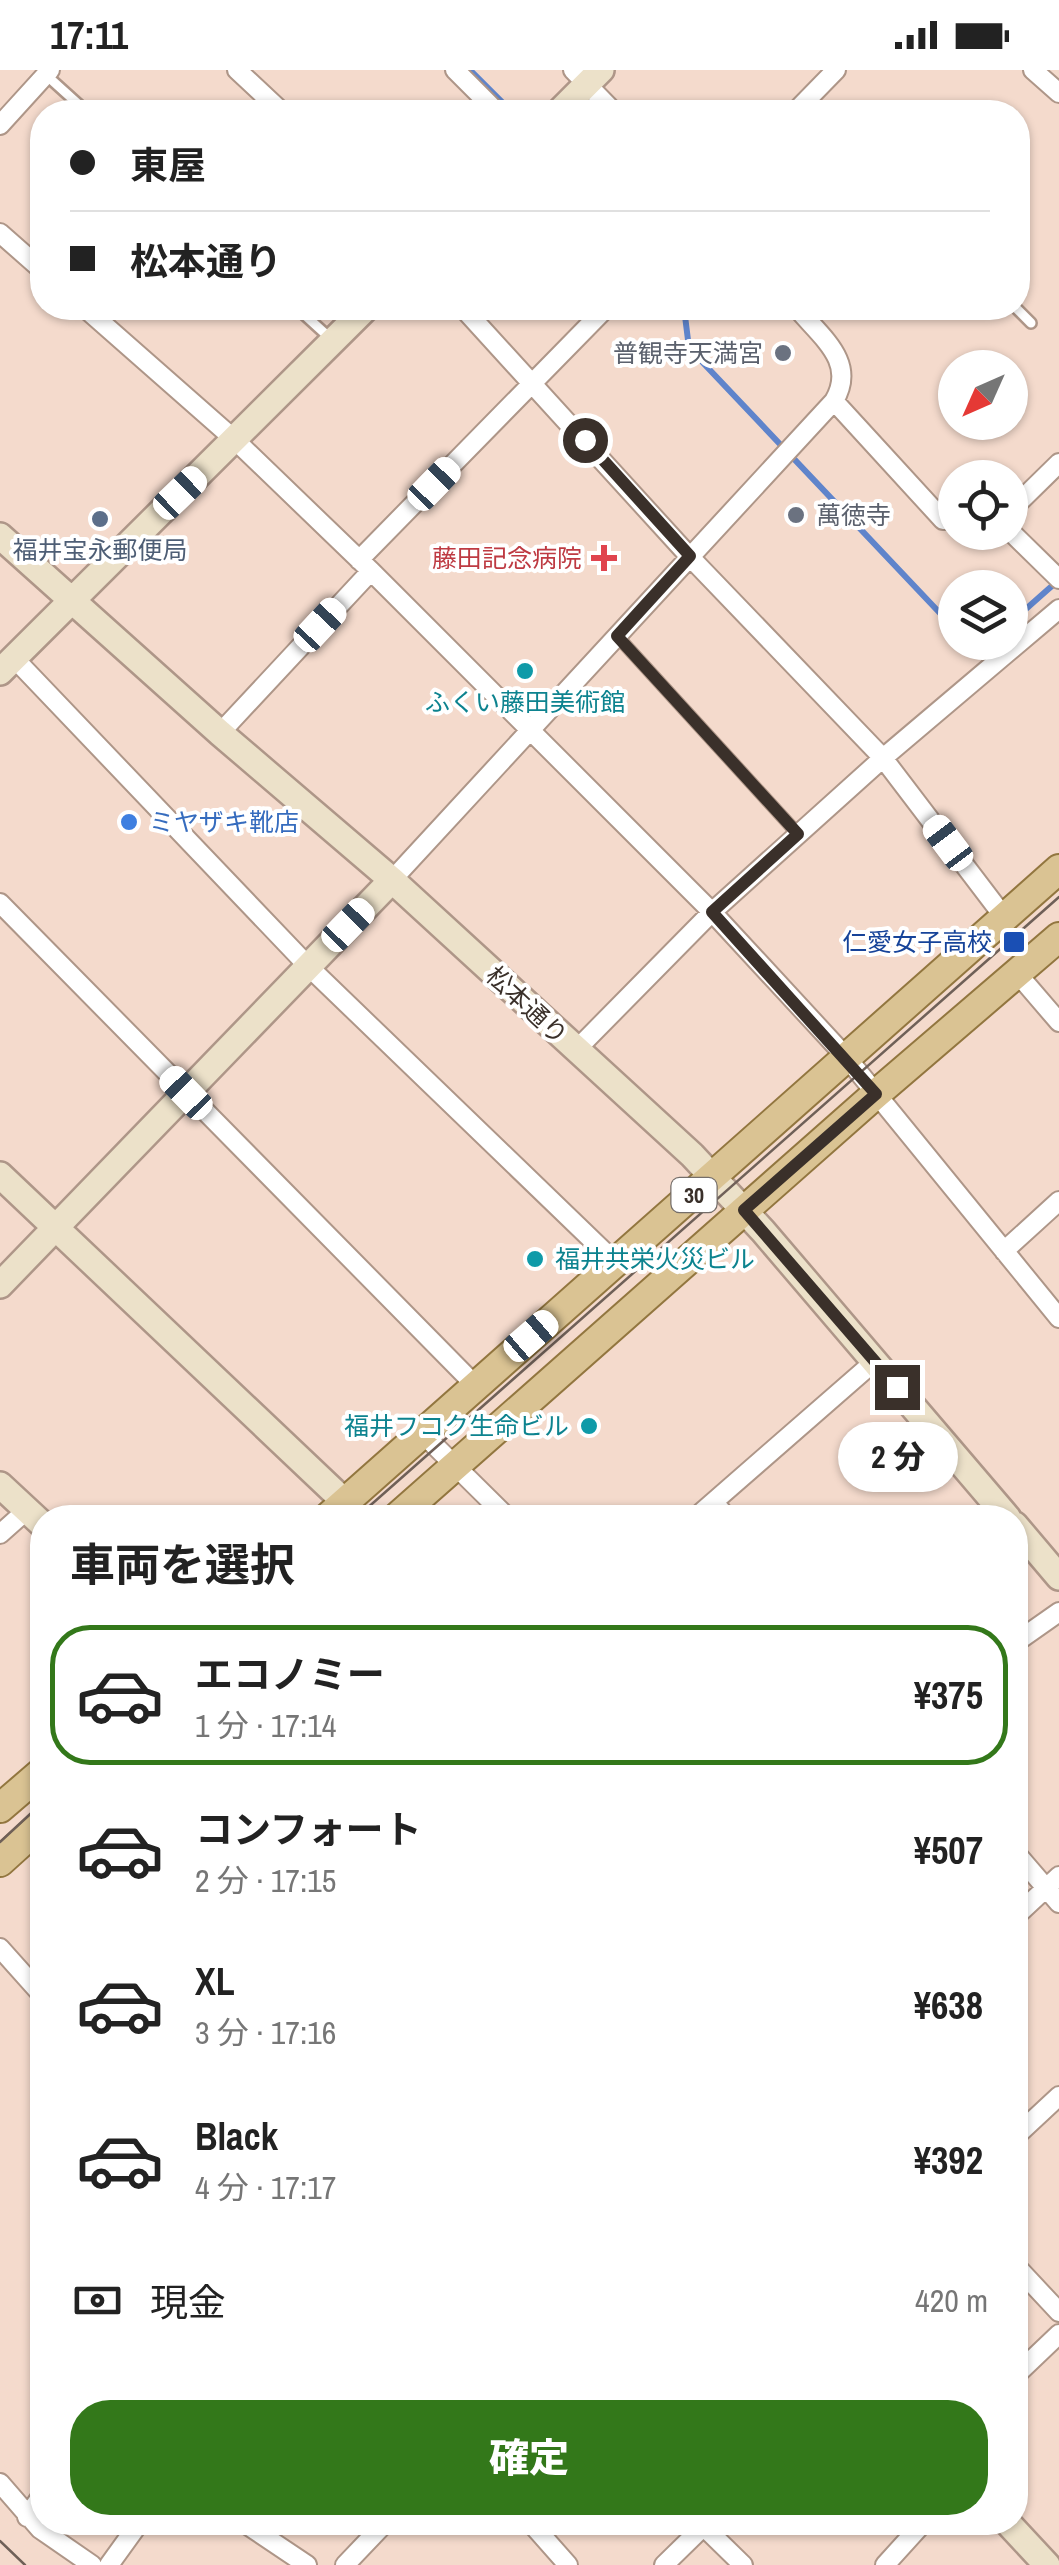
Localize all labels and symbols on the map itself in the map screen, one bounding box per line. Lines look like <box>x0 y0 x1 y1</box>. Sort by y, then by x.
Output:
place label: 普観寺天満宮 <box>613 336 763 370</box>
marker: 普観寺天満宮 <box>772 342 794 364</box>
north arrow <box>938 350 1028 440</box>
route start <box>563 418 608 463</box>
car <box>402 452 466 516</box>
car <box>148 461 212 525</box>
place label: 萬徳寺 <box>816 498 891 532</box>
marker: 萬徳寺 <box>785 504 807 526</box>
marker: 福井宝永郵便局 <box>89 508 111 530</box>
place label: 福井宝永郵便局 <box>12 533 188 567</box>
place label: 藤田記念病院 <box>432 541 582 575</box>
marker: 藤田記念病院 <box>591 545 617 571</box>
car <box>289 593 351 657</box>
marker: ふくい藤田美術館 <box>514 660 536 682</box>
place label: ふくい藤田美術館 <box>425 685 625 719</box>
place label: ミヤザキ靴店 <box>149 805 299 839</box>
car <box>918 810 978 876</box>
marker: ミヤザキ靴店 <box>118 811 140 833</box>
car <box>316 893 380 957</box>
place label: 仁愛女子高校 <box>842 925 992 959</box>
marker: 仁愛女子高校 <box>1001 929 1027 955</box>
street label: 松本通り <box>479 958 575 1052</box>
car <box>154 1061 218 1125</box>
road number: 30 <box>672 1178 716 1212</box>
place label: 福井共栄火災ビル <box>555 1242 755 1276</box>
marker: 福井共栄火災ビル <box>524 1248 546 1270</box>
car <box>499 1305 563 1367</box>
route end <box>875 1365 920 1410</box>
place label: 福井フコク生命ビル <box>344 1409 569 1443</box>
marker: 福井フコク生命ビル <box>578 1415 600 1437</box>
callout: 2 分 <box>837 1422 957 1492</box>

